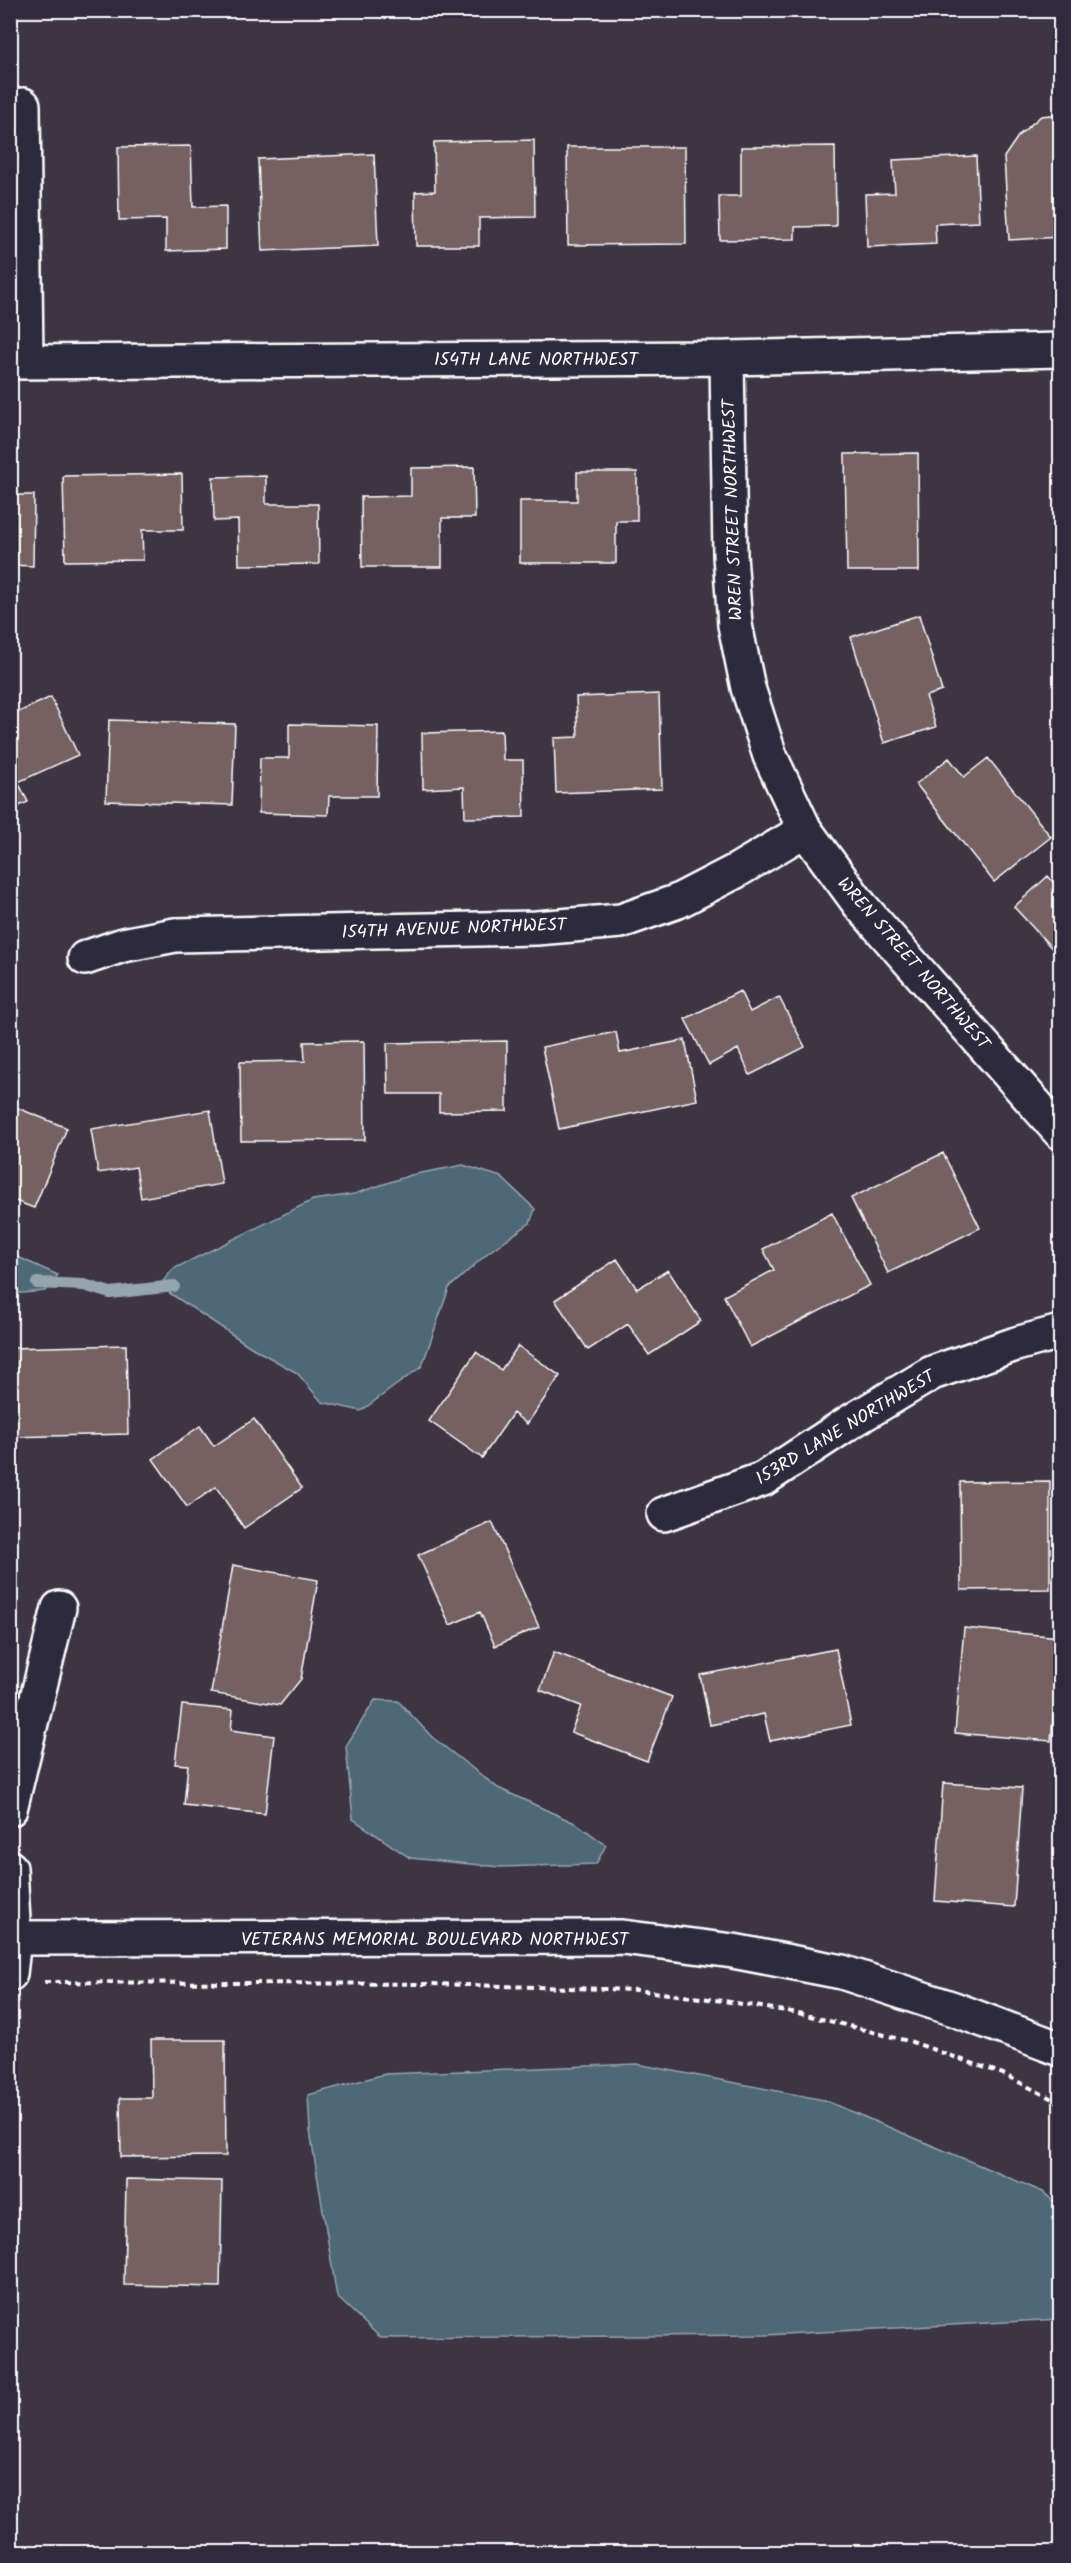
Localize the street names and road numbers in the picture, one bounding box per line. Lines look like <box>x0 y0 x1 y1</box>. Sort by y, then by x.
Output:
street label: 154TH LANE NORTHWEST <box>434 346 639 375</box>
street label: WREN STREET NORTHWEST <box>715 397 752 621</box>
street label: WREN STREET NORTHWEST <box>829 871 997 1058</box>
street label: 154TH AVENUE NORTHWEST <box>341 911 568 948</box>
street label: 153RD LANE NORTHWEST <box>751 1362 942 1493</box>
street label: VETERANS MEMORIAL BOULEVARD NORTHWEST <box>241 1926 630 1955</box>

